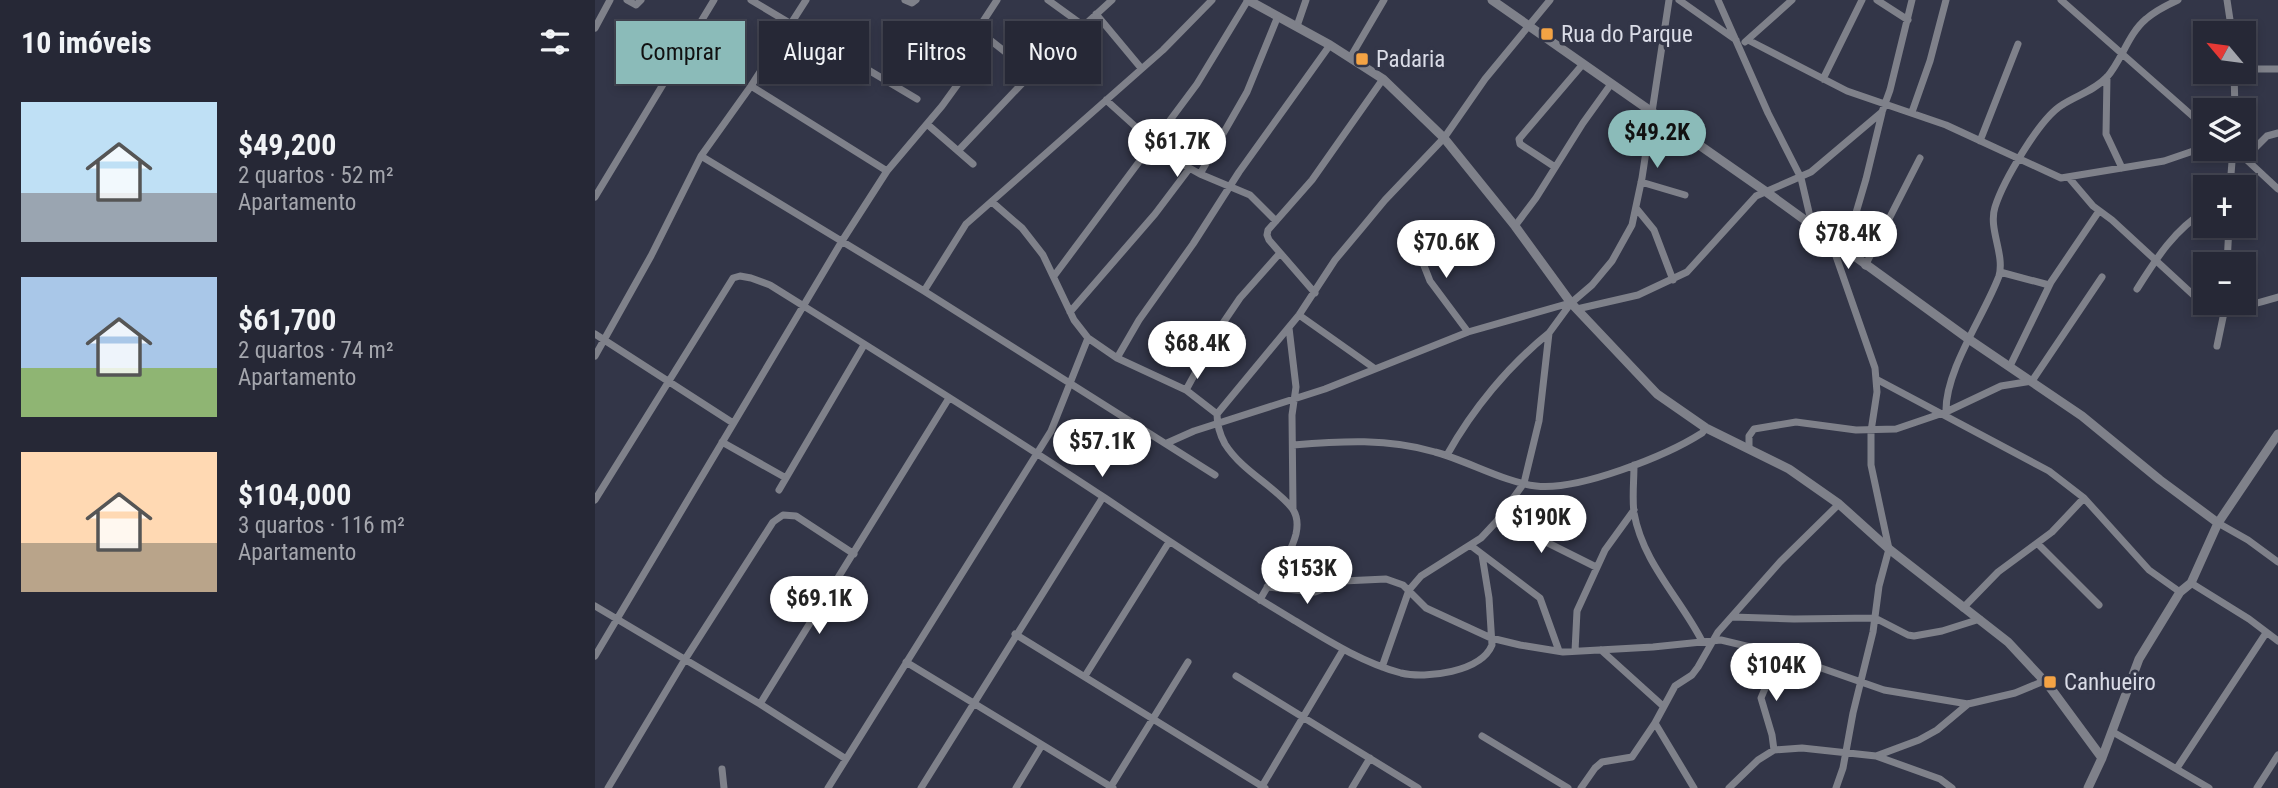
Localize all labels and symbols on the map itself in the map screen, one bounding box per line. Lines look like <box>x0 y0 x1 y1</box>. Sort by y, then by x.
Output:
place label: Rua do Parque <box>1561 21 1693 48</box>
north arrow <box>2193 21 2256 84</box>
marker: Rua do Parque <box>1539 26 1555 42</box>
place label: Padaria <box>1376 46 1445 73</box>
marker: Padaria <box>1354 51 1370 67</box>
pin: $49.2K <box>1600 110 1714 170</box>
pin: $61.7K <box>1120 120 1234 179</box>
pin: $78.4K <box>1791 212 1905 271</box>
pin: $70.6K <box>1389 220 1503 280</box>
pin: $68.4K <box>1140 322 1254 381</box>
pin: $57.1K <box>1045 420 1159 479</box>
pin: $190K <box>1492 496 1590 555</box>
pin: $153K <box>1258 546 1356 606</box>
pin: $69.1K <box>762 576 876 636</box>
pin: $104K <box>1727 644 1825 703</box>
place label: Canhueiro <box>2064 669 2156 696</box>
marker: Canhueiro <box>2042 674 2058 690</box>

